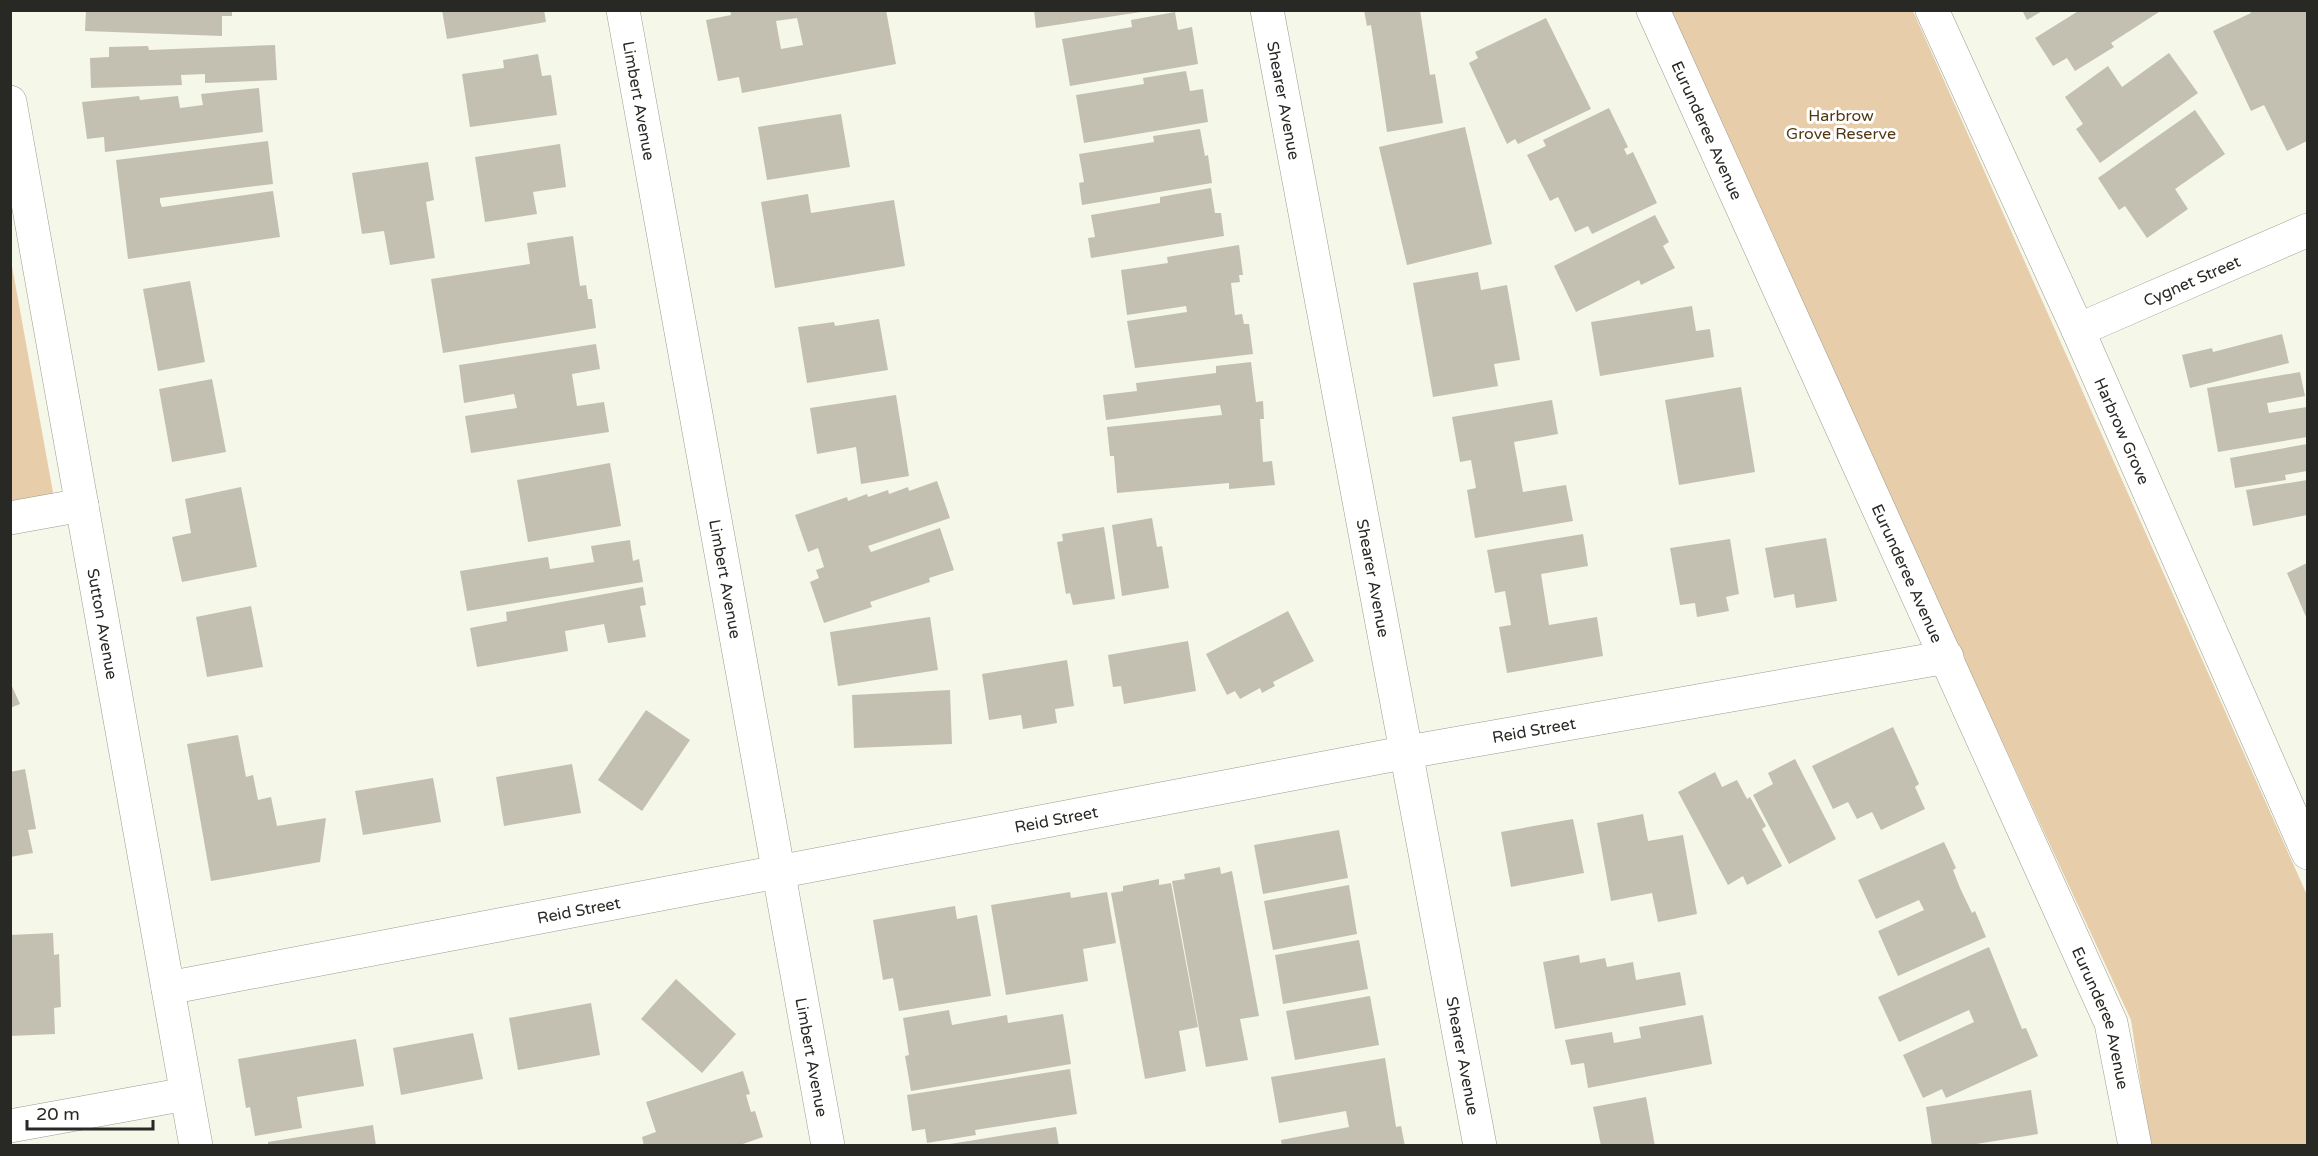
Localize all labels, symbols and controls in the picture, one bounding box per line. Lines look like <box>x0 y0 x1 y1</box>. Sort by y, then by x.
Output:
street label: Limbert Avenue <box>618 39 659 162</box>
street label: Shearer Avenue <box>1262 40 1304 161</box>
street label: Eurunderee Avenue <box>1666 58 1746 203</box>
park label: Harbrow Grove Reserve <box>1786 106 1896 144</box>
street label: Cygnet Street <box>2141 252 2244 311</box>
street label: Harbrow Grove <box>2089 375 2154 488</box>
street label: Eurunderee Avenue <box>1867 501 1947 646</box>
street label: Shearer Avenue <box>1352 517 1393 639</box>
street label: Limbert Avenue <box>704 518 745 640</box>
street label: Sutton Avenue <box>82 567 122 681</box>
street label: Reid Street <box>1491 714 1577 748</box>
street label: Reid Street <box>1013 802 1100 838</box>
street label: Reid Street <box>535 893 622 929</box>
street label: Eurunderee Avenue <box>2067 944 2133 1091</box>
street label: Shearer Avenue <box>1441 995 1483 1117</box>
street label: Limbert Avenue <box>790 996 832 1118</box>
scale bar <box>27 1093 153 1131</box>
text: 20 m <box>36 1103 80 1125</box>

